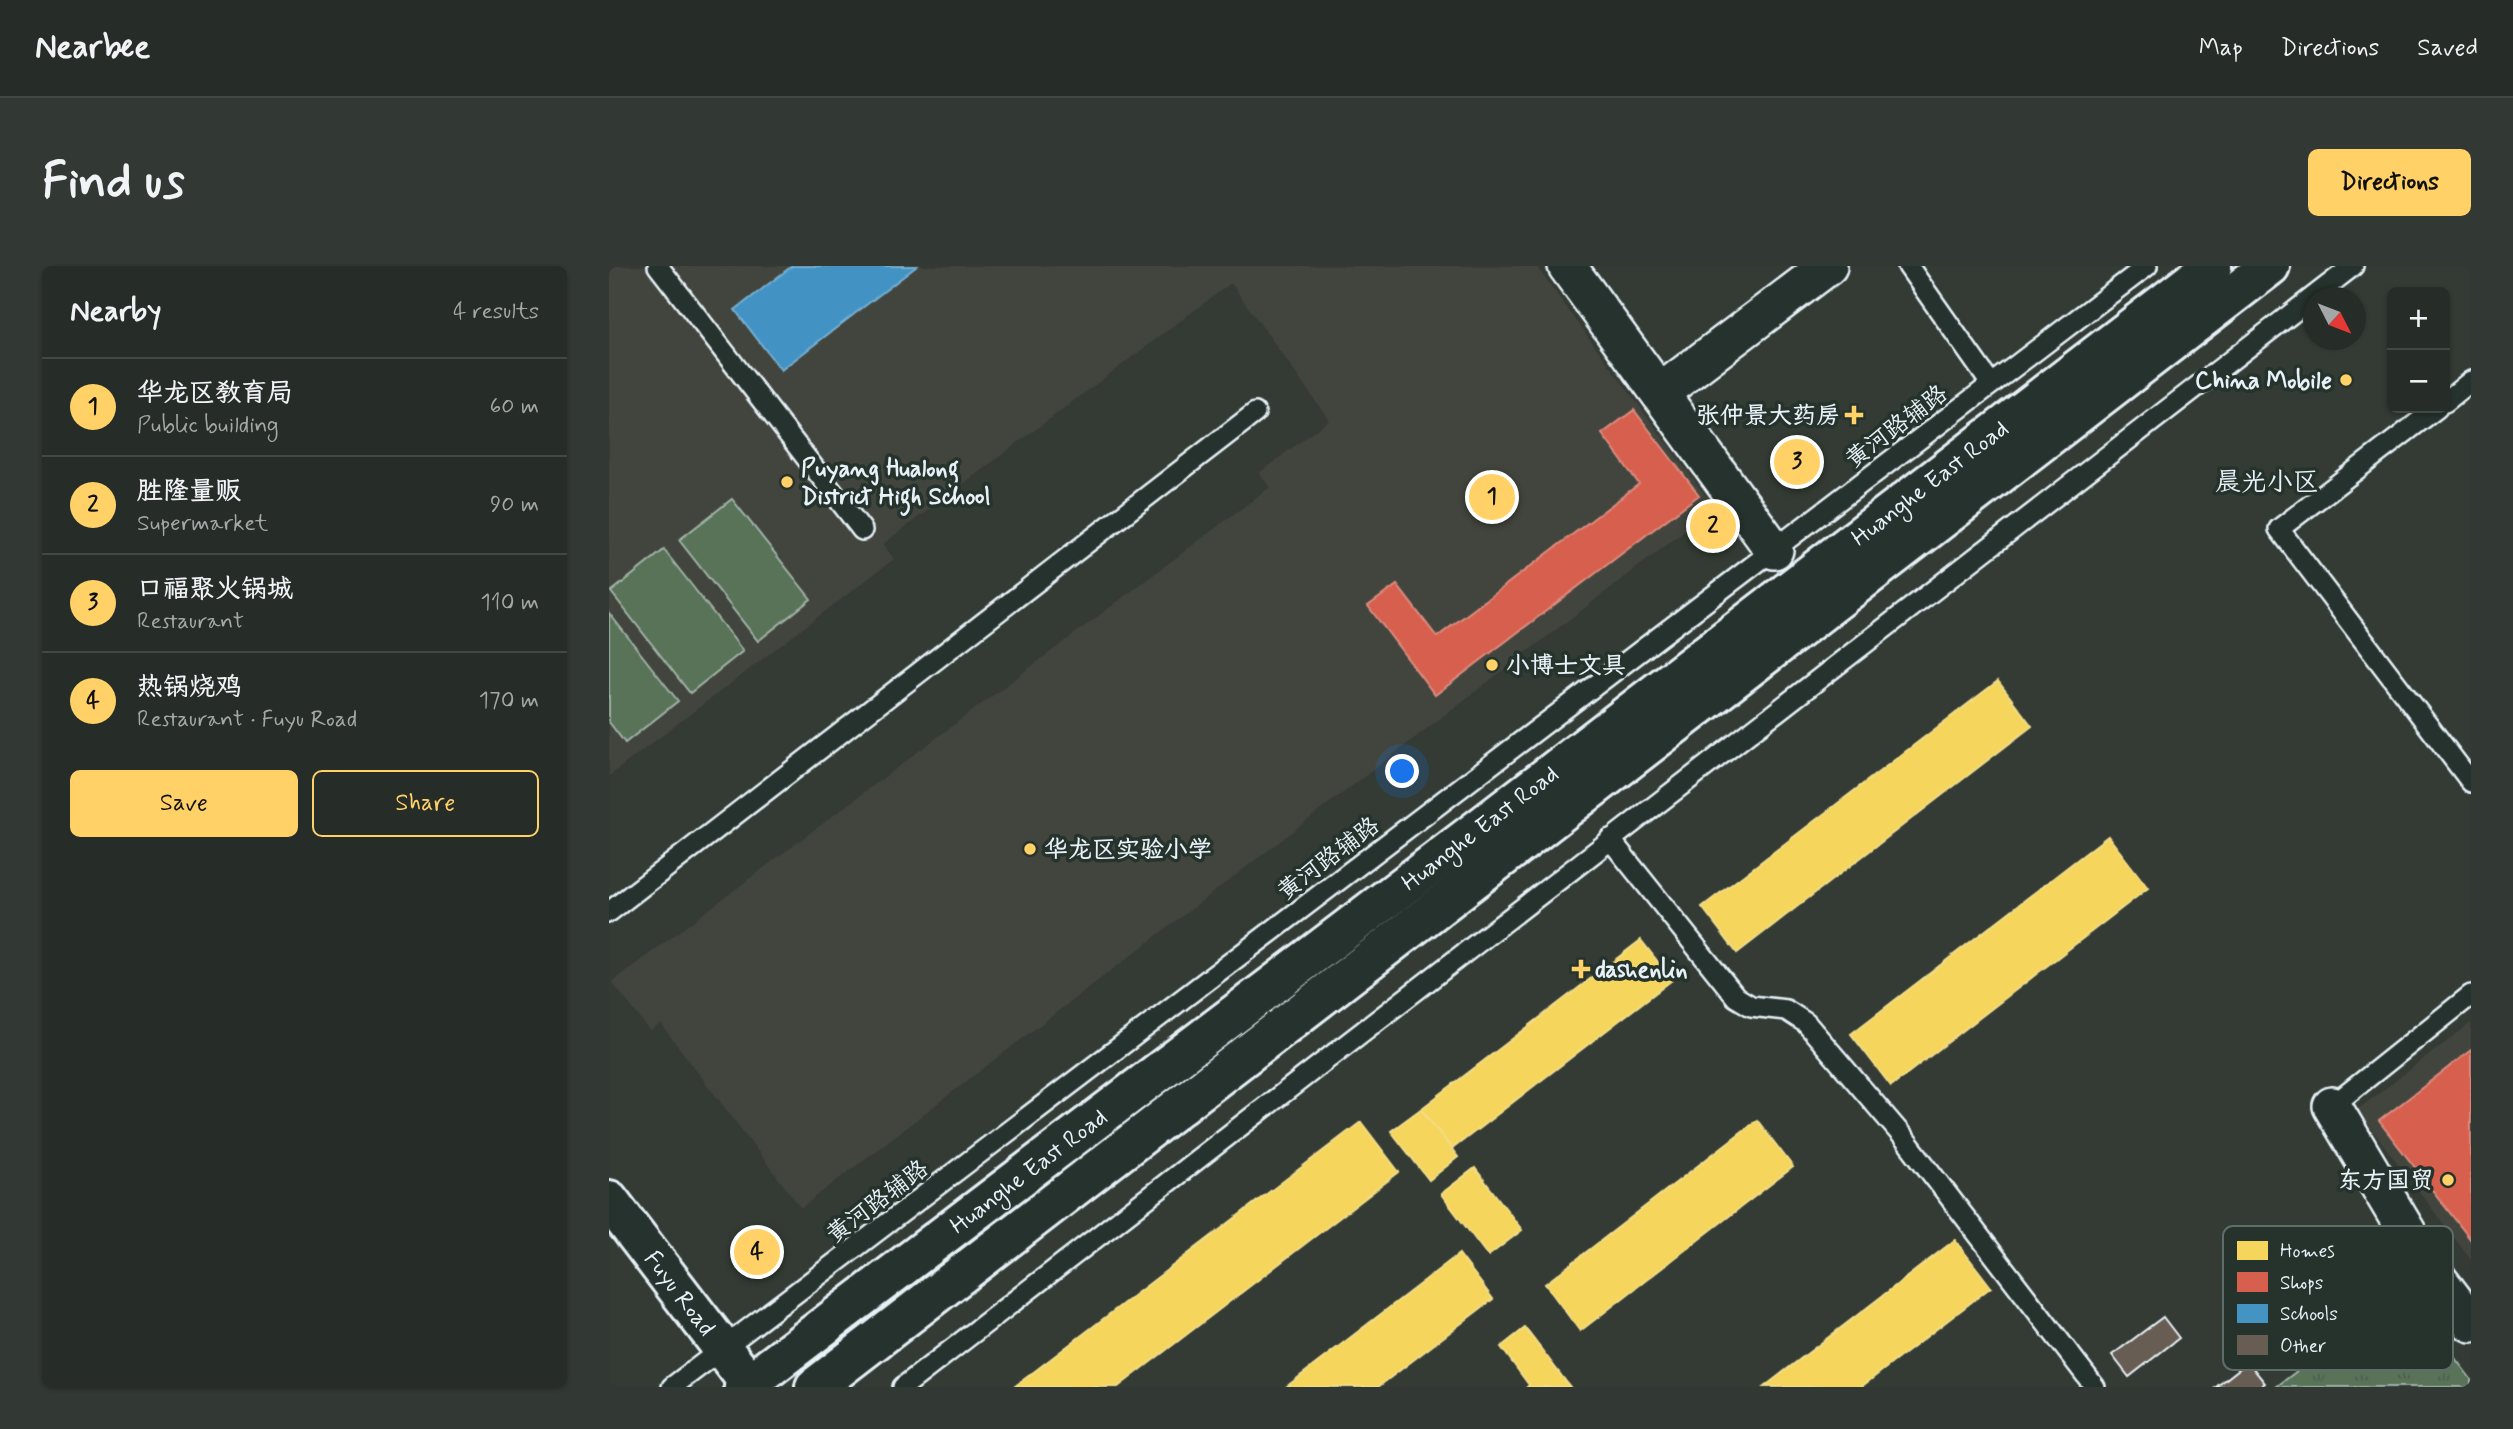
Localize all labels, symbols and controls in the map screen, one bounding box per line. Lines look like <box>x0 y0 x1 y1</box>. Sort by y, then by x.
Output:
text: Nearbee <box>35 26 150 70</box>
text: Map <box>2199 33 2243 64</box>
text: Directions <box>2281 33 2379 64</box>
text: Saved <box>2417 33 2478 64</box>
button: Directions <box>2308 149 2471 216</box>
text: Find us <box>42 150 185 215</box>
north arrow <box>2303 287 2366 350</box>
map controls <box>2387 287 2450 413</box>
button: + <box>2387 287 2450 350</box>
text: Nearby <box>70 292 161 331</box>
text: 4 results <box>453 297 539 327</box>
button: − <box>2387 350 2450 413</box>
place label: China Mobile <box>2195 366 2332 397</box>
marker: China Mobile <box>2338 372 2354 388</box>
text: 华龙区教育局 <box>137 377 293 411</box>
street label: 黄河路辅路 <box>1840 379 1954 476</box>
text: 1 <box>88 392 98 422</box>
text: 60 m <box>490 392 539 422</box>
place label: 张仲景大药房 <box>1696 401 1840 432</box>
marker: 张仲景大药房 <box>1846 407 1862 423</box>
text: Public building <box>137 411 279 441</box>
street label: Huanghe East Road <box>1846 414 2015 554</box>
pin: 3 <box>1774 436 1820 488</box>
place label: Puyang Hualong District High School <box>801 454 991 516</box>
district label: 晨光小区 <box>2215 466 2319 500</box>
pin: 1 <box>1469 471 1515 523</box>
marker: Puyang Hualong District High School <box>779 474 795 490</box>
text: 胜隆量贩 <box>137 475 241 509</box>
text: 2 <box>87 490 99 520</box>
text: 90 m <box>490 490 539 520</box>
pin: 2 <box>1690 500 1736 552</box>
text: Supermarket <box>137 509 268 539</box>
text: 口福聚火锅城 <box>137 573 293 607</box>
text: 3 <box>88 588 98 618</box>
text: 110 m <box>480 588 539 618</box>
text: Restaurant <box>137 607 244 637</box>
place label: 小博士文具 <box>1506 651 1626 682</box>
marker: 小博士文具 <box>1484 657 1500 673</box>
text: 热锅烧鸡 <box>137 671 241 705</box>
text: 4 <box>86 686 100 716</box>
text: 170 m <box>479 686 539 716</box>
text: Restaurant · Fuyu Road <box>137 705 357 735</box>
your location <box>1385 754 1419 788</box>
street label: Huanghe East Road <box>1396 759 1565 899</box>
button: Save <box>70 770 298 837</box>
button: Share <box>312 770 539 837</box>
street label: 黄河路辅路 <box>1272 811 1386 908</box>
place label: 华龙区实验小学 <box>1044 835 1212 866</box>
marker: 华龙区实验小学 <box>1022 841 1038 857</box>
place label: dashenlin <box>1595 955 1688 986</box>
marker: dashenlin <box>1573 961 1589 977</box>
street label: Huanghe East Road <box>944 1102 1114 1242</box>
street label: 黄河路辅路 <box>821 1154 935 1251</box>
place label: 东方国贸 <box>2338 1166 2434 1197</box>
marker: 东方国贸 <box>2440 1172 2456 1188</box>
pin: 4 <box>734 1226 780 1278</box>
legend <box>2223 1226 2453 1370</box>
text: Homes <box>2280 1239 2335 1264</box>
street label: Fuyu Road <box>636 1245 722 1343</box>
text: Shops <box>2280 1271 2323 1296</box>
text: Schools <box>2280 1302 2338 1327</box>
text: Other <box>2280 1334 2326 1359</box>

